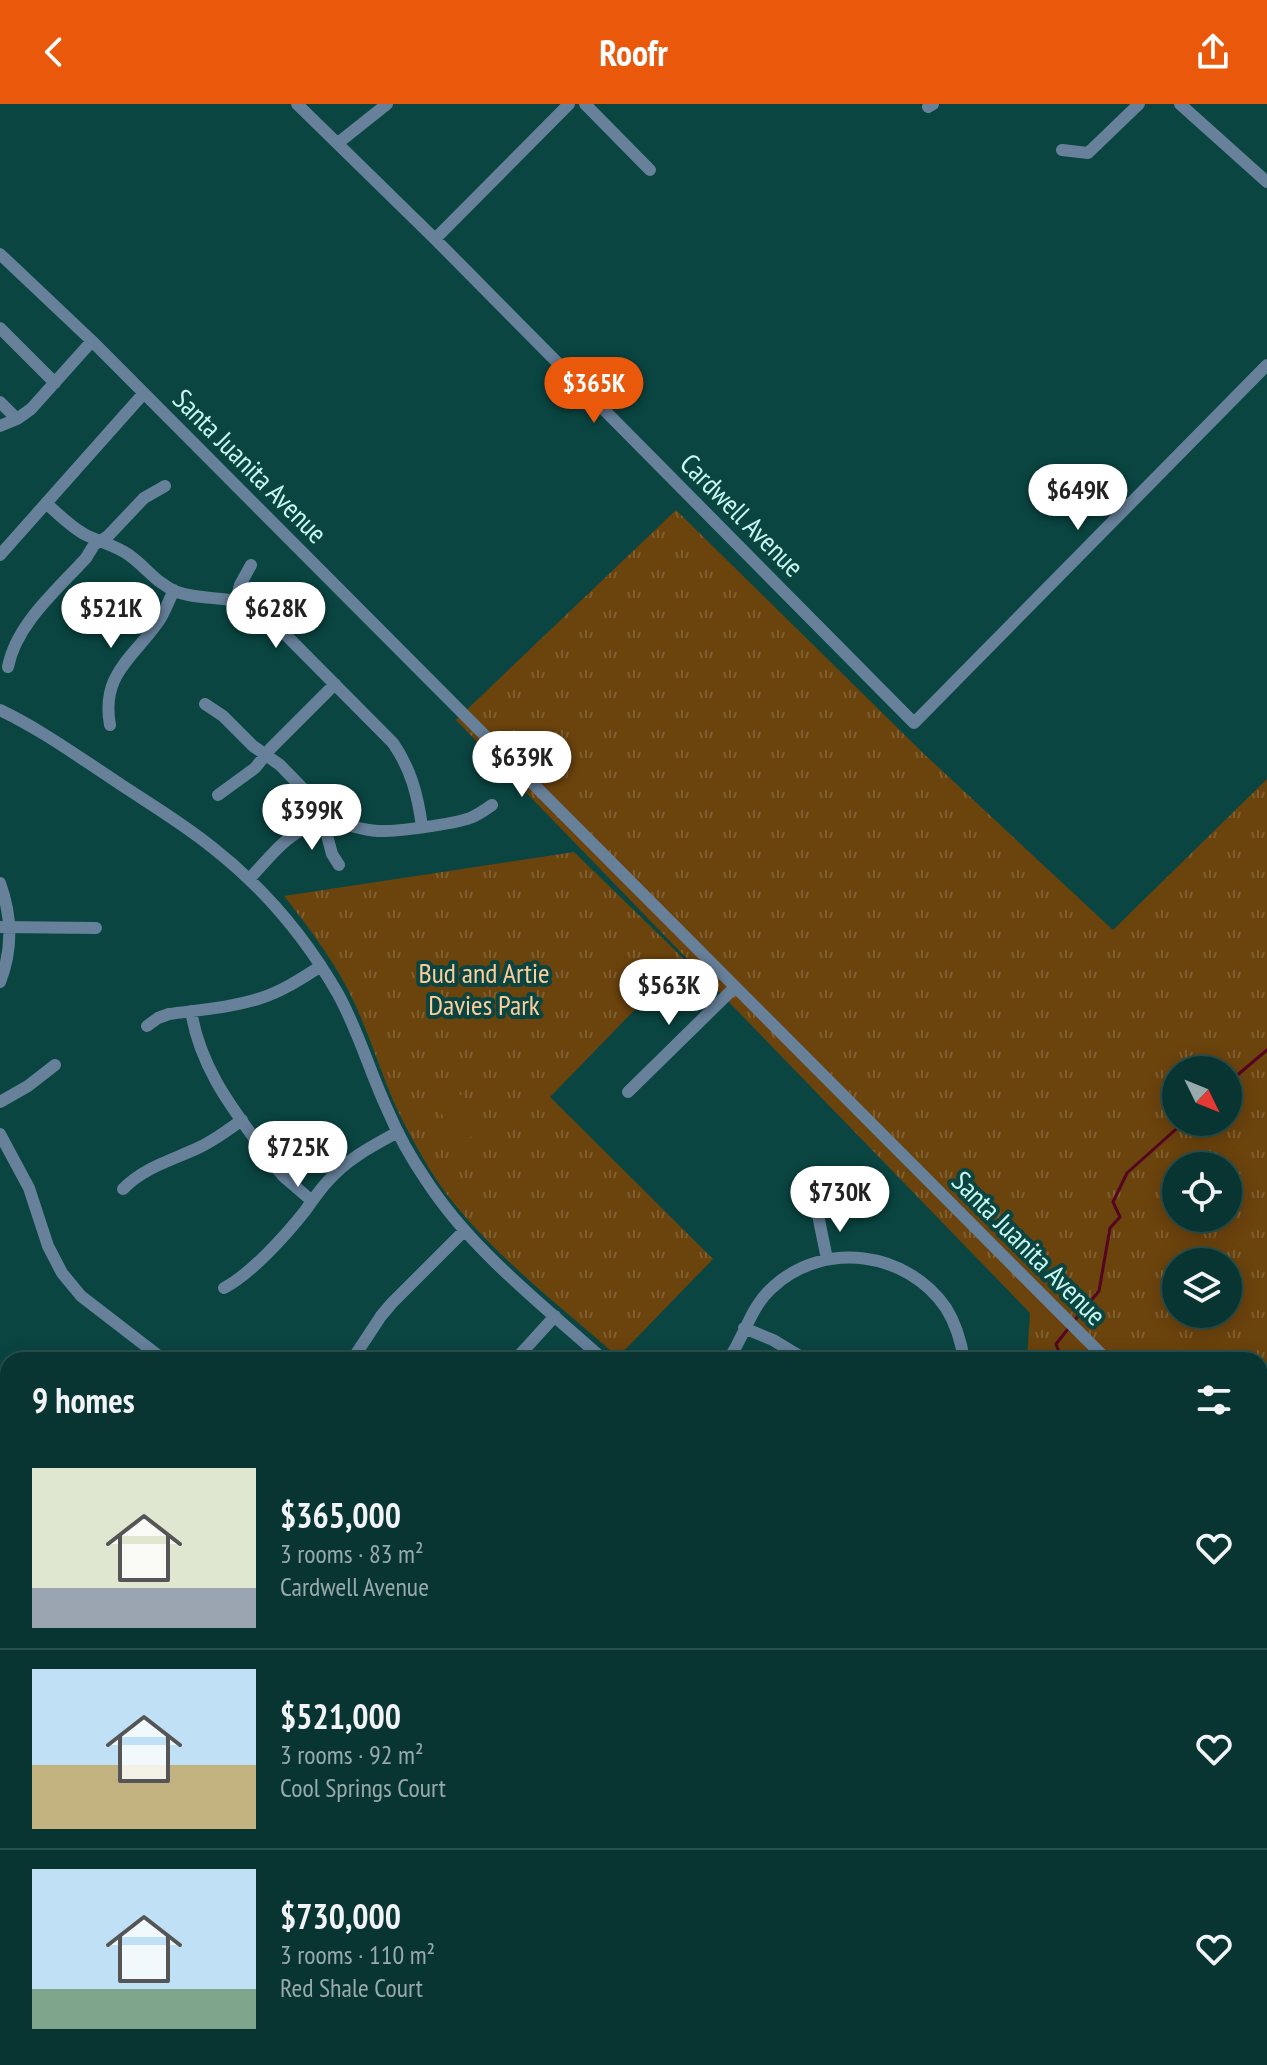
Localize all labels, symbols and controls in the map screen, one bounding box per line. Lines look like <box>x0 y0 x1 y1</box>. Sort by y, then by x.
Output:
text: Roofr <box>599 29 668 76</box>
icon: back <box>32 30 76 74</box>
icon: share <box>1191 30 1235 74</box>
pin: $365K <box>538 357 650 425</box>
text: $365K <box>562 366 626 399</box>
street label: Santa Juanita Avenue <box>165 381 335 551</box>
street label: Cardwell Avenue <box>673 445 812 584</box>
pin: $649K <box>1022 464 1134 532</box>
text: $649K <box>1046 473 1110 506</box>
pin: $521K <box>55 582 167 650</box>
pin: $628K <box>220 582 332 650</box>
text: $521K <box>79 591 143 624</box>
text: $628K <box>244 591 308 624</box>
pin: $639K <box>466 731 578 799</box>
text: $639K <box>490 740 554 773</box>
pin: $399K <box>256 784 368 852</box>
text: $399K <box>280 793 344 826</box>
park label: Bud and Artie Davies Park <box>418 954 550 1023</box>
pin: $563K <box>613 959 725 1027</box>
text: $563K <box>637 968 701 1001</box>
north arrow <box>1162 1056 1242 1136</box>
map controls <box>1162 1056 1242 1328</box>
pin: $725K <box>242 1121 354 1189</box>
text: $725K <box>266 1130 330 1163</box>
button: locate <box>1162 1152 1242 1232</box>
street label: Santa Juanita Avenue <box>944 1163 1114 1333</box>
pin: $730K <box>784 1166 896 1234</box>
text: $730K <box>808 1175 872 1208</box>
button: layers <box>1162 1248 1242 1328</box>
text: 9 homes <box>32 1378 135 1422</box>
icon: filters <box>1192 1378 1236 1422</box>
text: $365,000 <box>280 1493 401 1537</box>
icon: home <box>96 1500 192 1596</box>
icon: heart <box>1192 1526 1236 1570</box>
text: 3 rooms · 83 m² <box>280 1537 424 1570</box>
text: Cardwell Avenue <box>280 1570 429 1603</box>
text: $521,000 <box>280 1694 401 1738</box>
icon: home <box>96 1701 192 1797</box>
icon: heart <box>1192 1727 1236 1771</box>
text: 3 rooms · 92 m² <box>280 1738 424 1771</box>
text: Cool Springs Court <box>280 1771 446 1804</box>
text: $730,000 <box>280 1894 401 1938</box>
icon: home <box>96 1901 192 1997</box>
icon: heart <box>1192 1927 1236 1971</box>
text: 3 rooms · 110 m² <box>280 1938 435 1971</box>
text: Red Shale Court <box>280 1971 423 2004</box>

